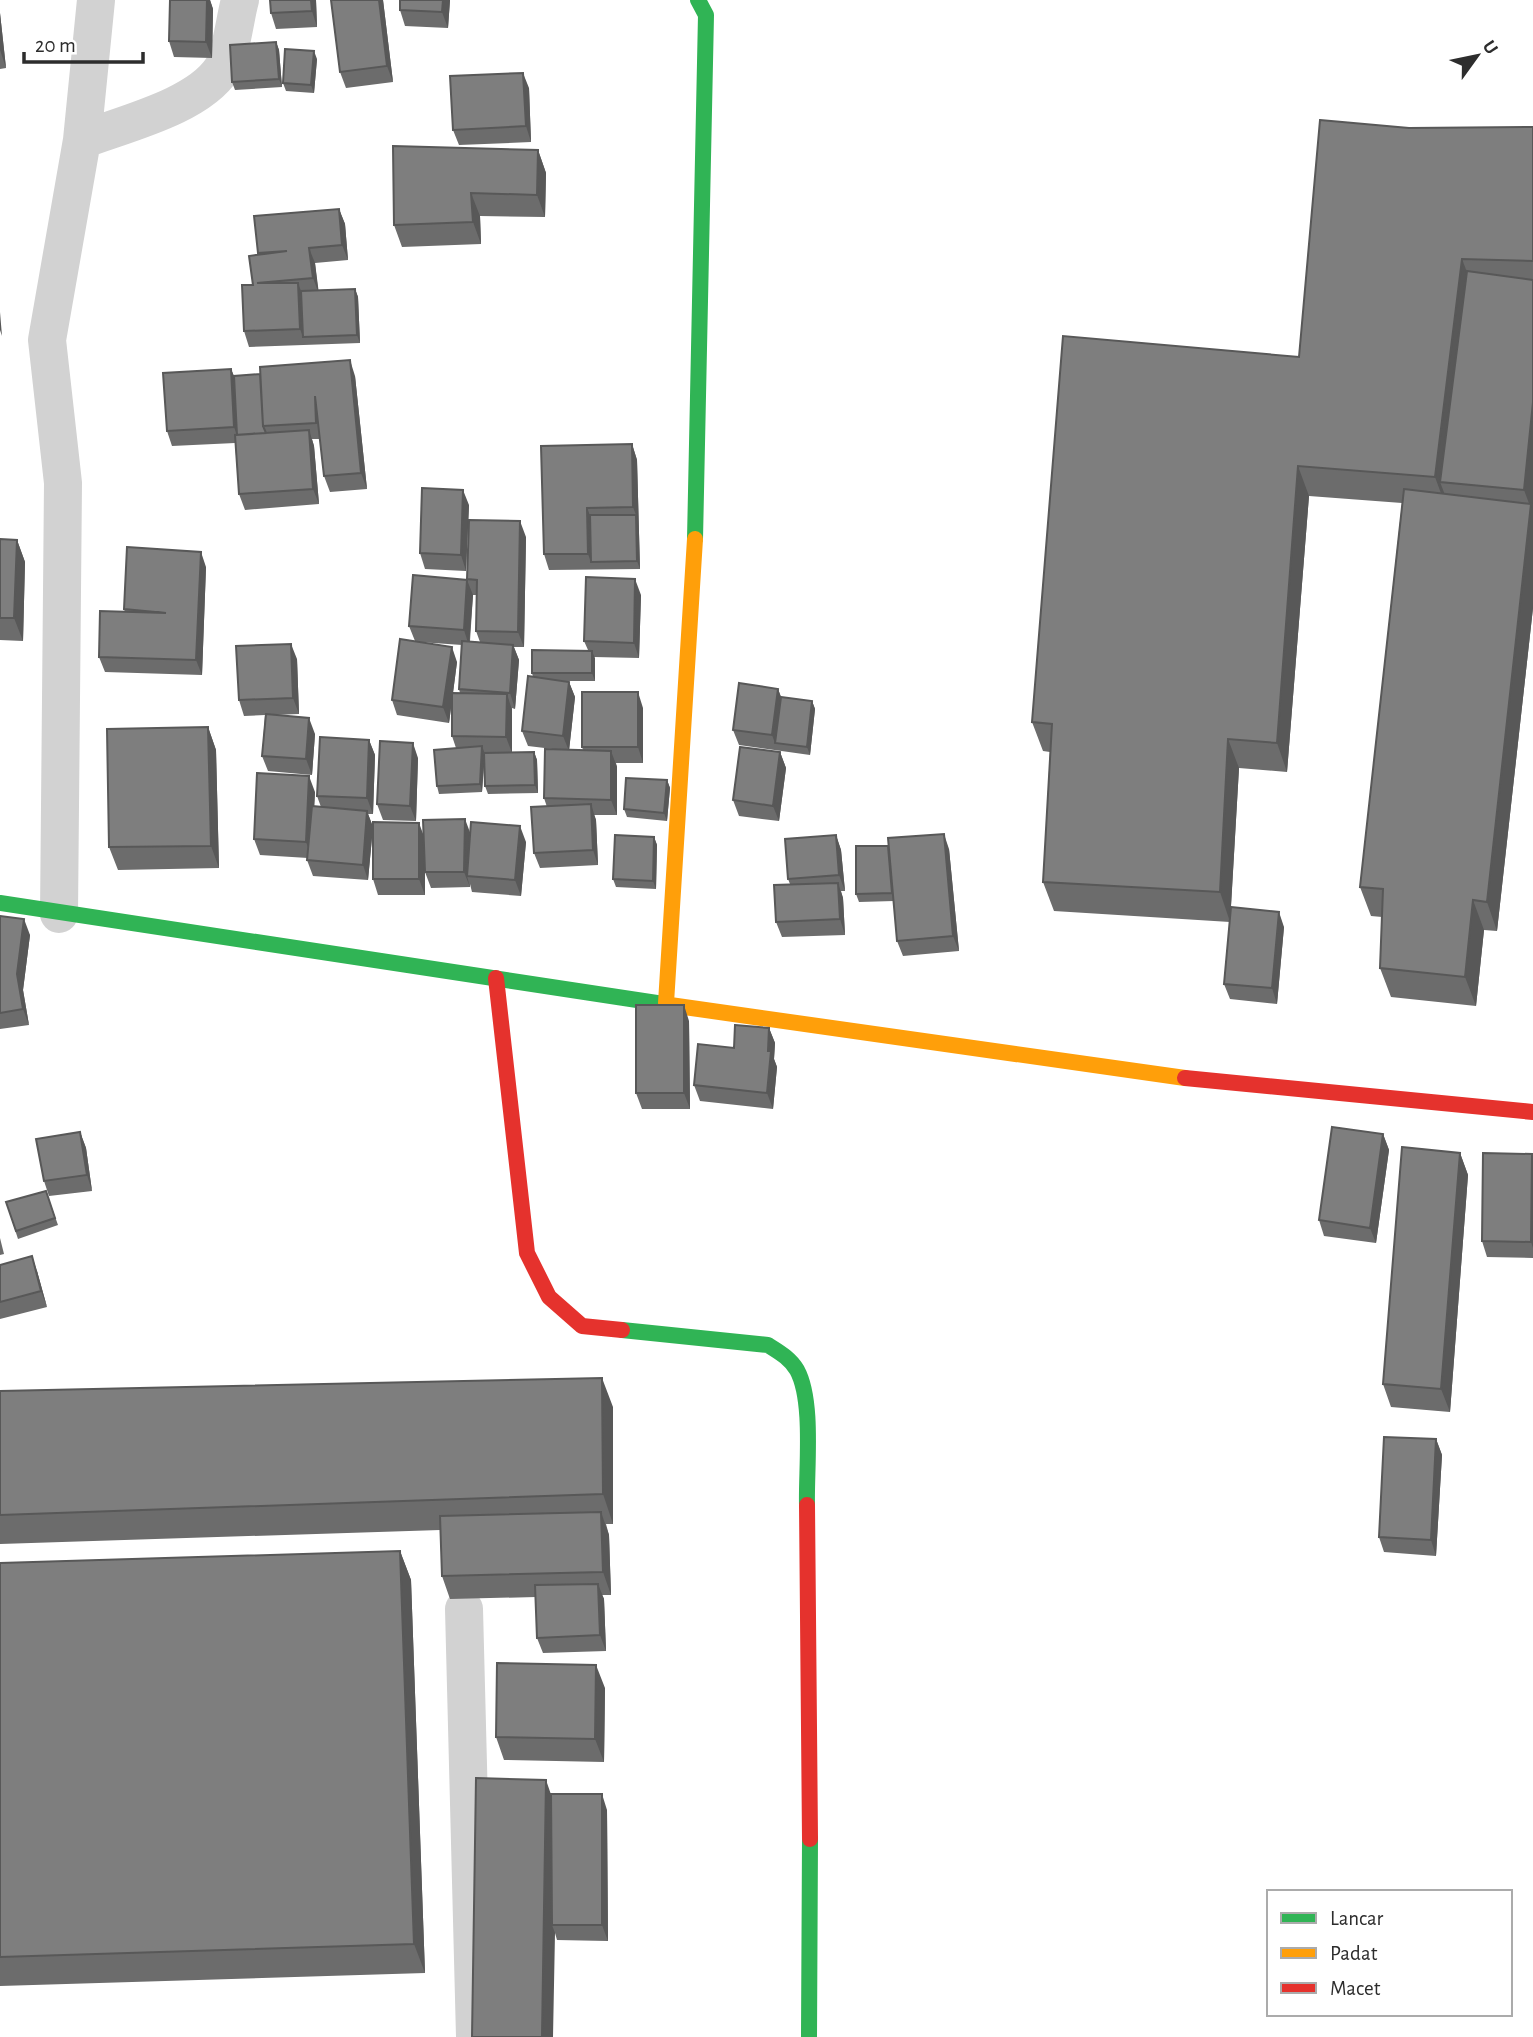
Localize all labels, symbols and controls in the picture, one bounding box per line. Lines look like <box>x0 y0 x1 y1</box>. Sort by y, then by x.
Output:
scale bar <box>24 21 144 65</box>
north arrow <box>1442 21 1512 91</box>
text: 20 m <box>35 35 76 56</box>
text: U <box>1479 37 1501 58</box>
legend <box>1267 1890 1512 2016</box>
text: Lancar <box>1330 1908 1383 1929</box>
text: Padat <box>1330 1943 1378 1964</box>
text: Macet <box>1330 1978 1381 1999</box>

